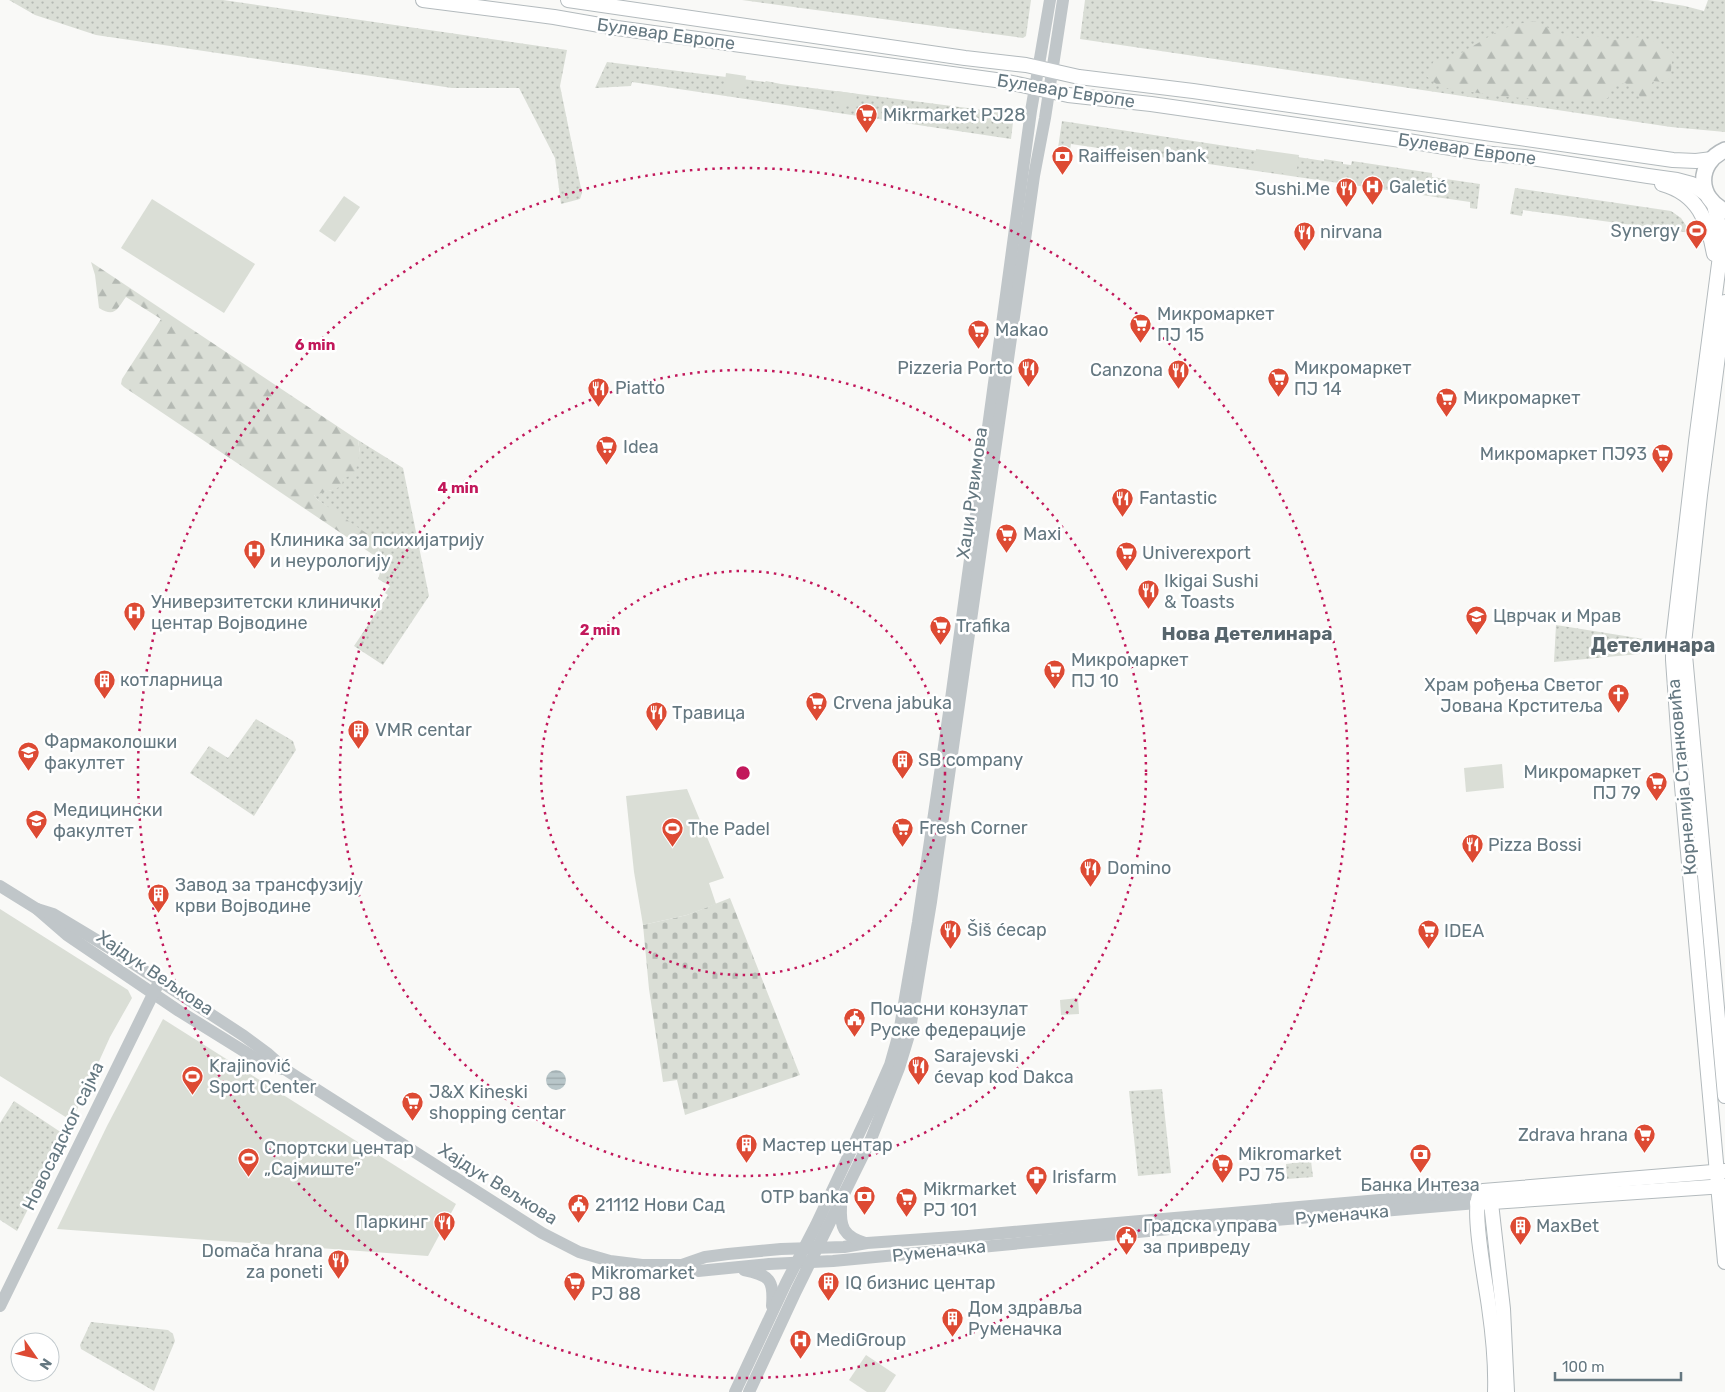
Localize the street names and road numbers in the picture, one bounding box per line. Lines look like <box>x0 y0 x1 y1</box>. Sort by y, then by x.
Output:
street label: Булевар Европе <box>595 13 737 55</box>
street label: Булевар Европе <box>995 69 1137 113</box>
street label: Булевар Европе <box>1396 128 1538 170</box>
street label: Хаџи Рувимова <box>952 426 992 560</box>
street label: Корнелија Станковића <box>1662 678 1702 876</box>
street label: Хајдук Вељкова <box>92 926 218 1020</box>
street label: Новосадског сајма <box>17 1058 109 1214</box>
street label: Хајдук Вељкова <box>434 1139 562 1229</box>
street label: Руменачка <box>1294 1200 1390 1230</box>
street label: Руменачка <box>891 1235 987 1267</box>

